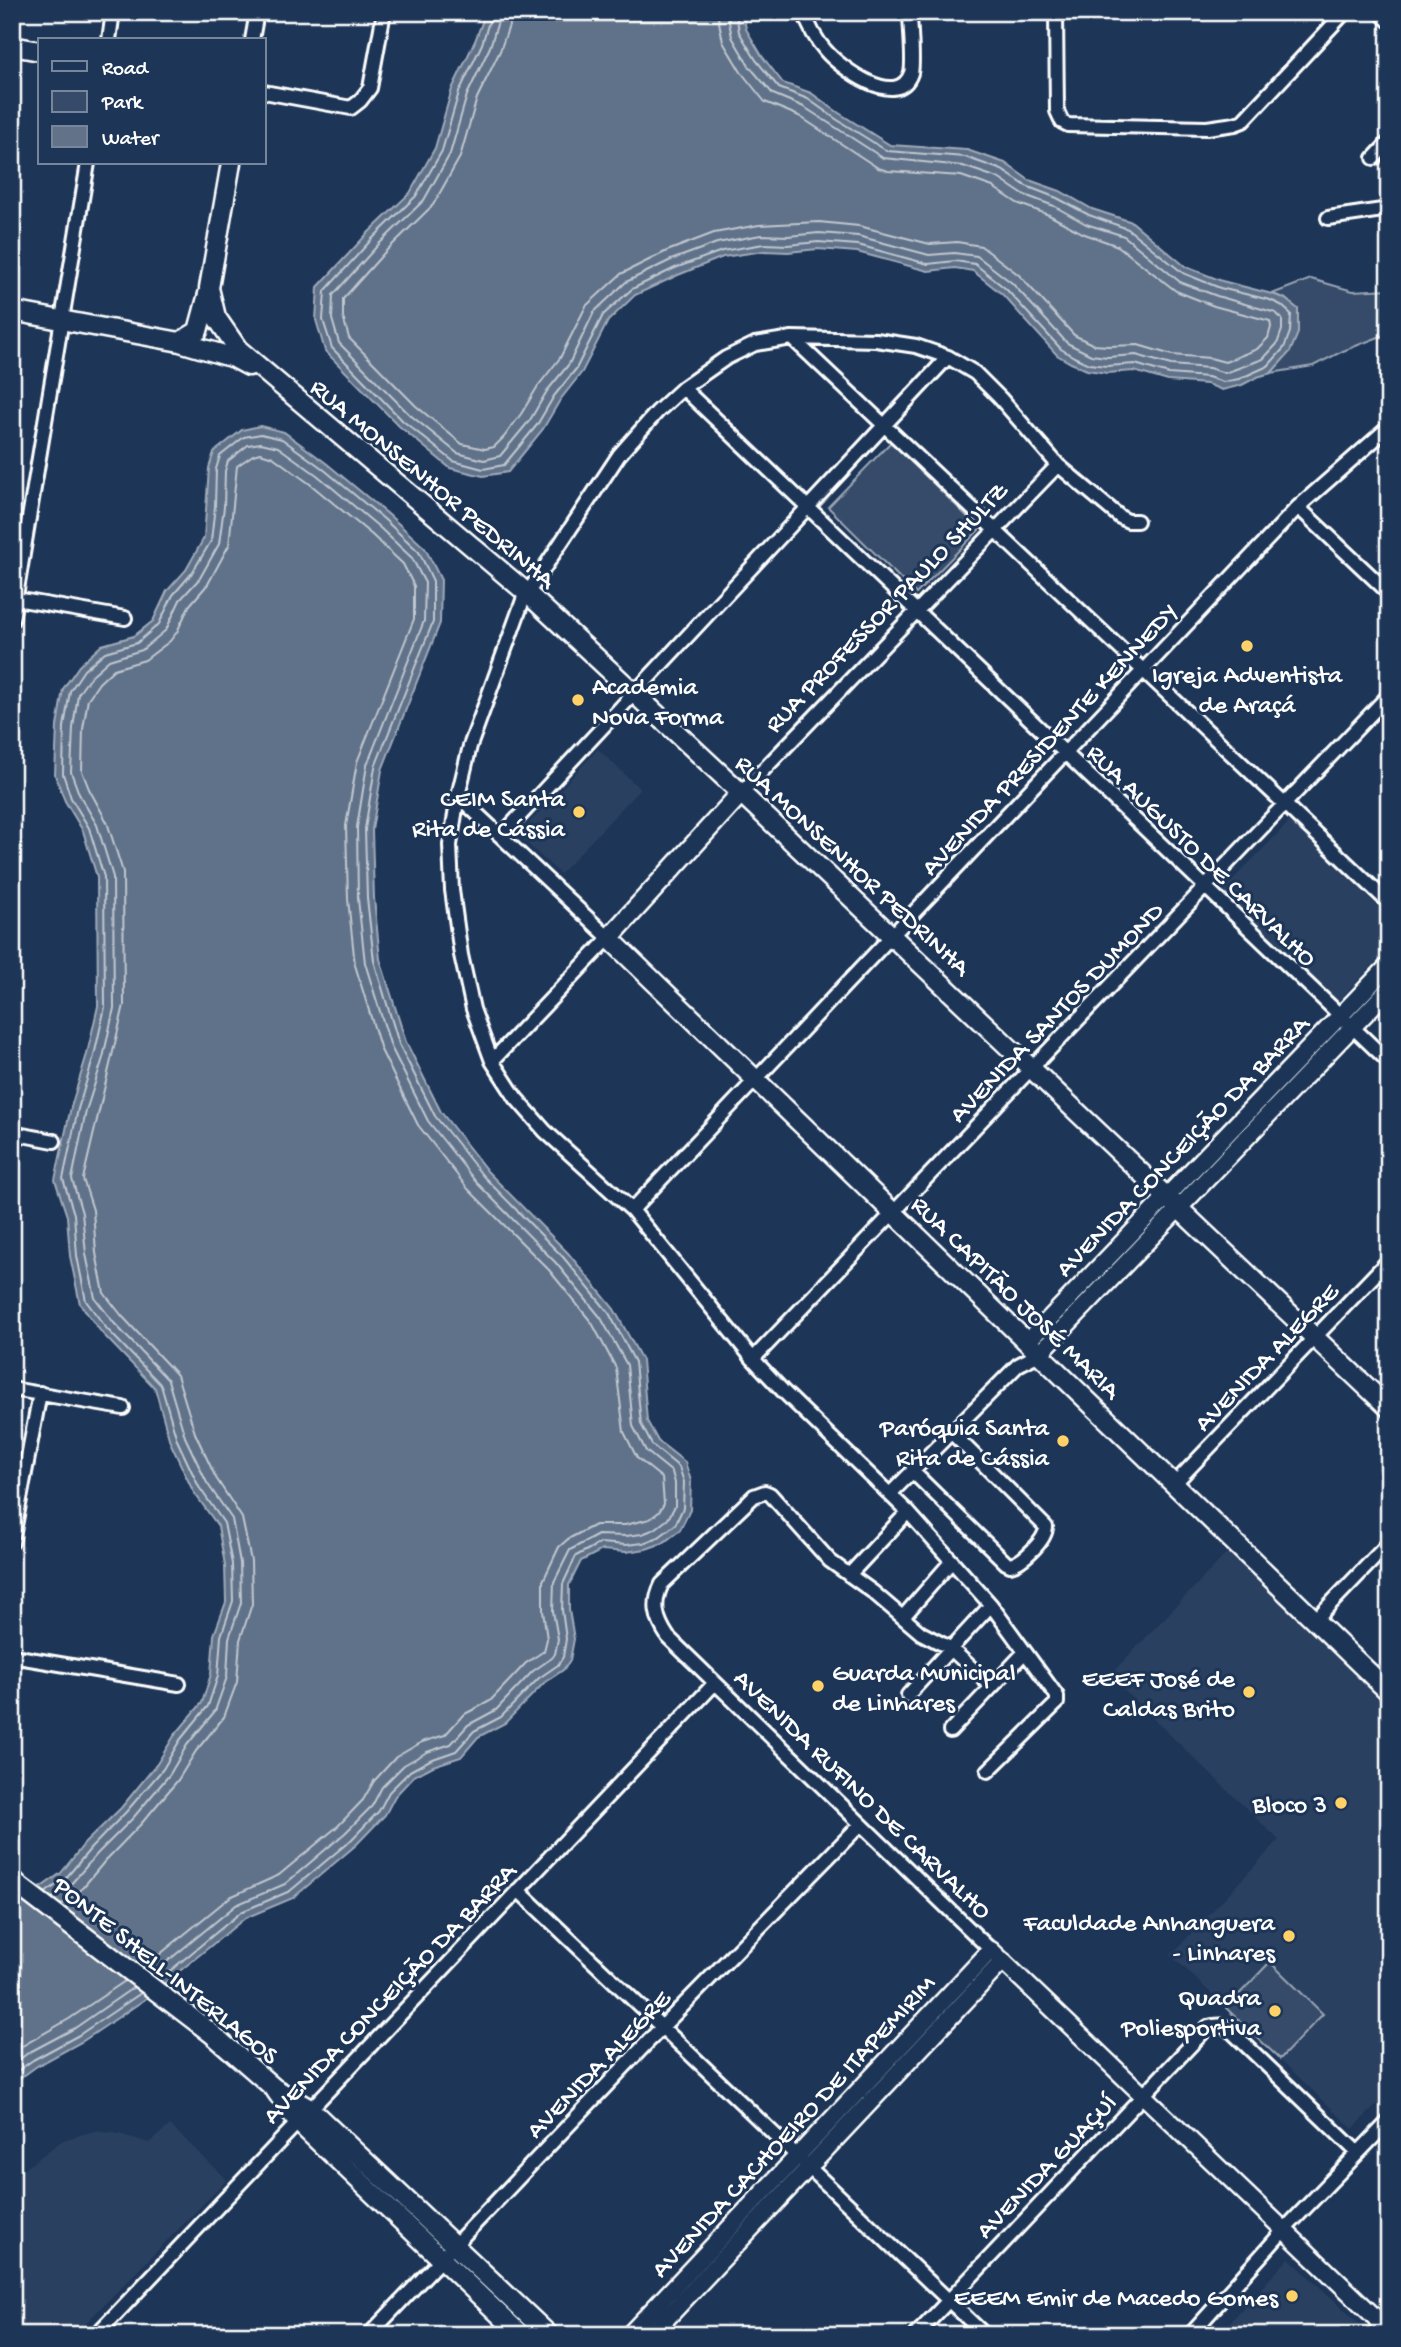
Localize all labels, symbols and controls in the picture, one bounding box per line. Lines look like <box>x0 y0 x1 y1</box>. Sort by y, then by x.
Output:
legend <box>38 38 266 164</box>
text: Road <box>102 58 150 83</box>
text: Park <box>101 92 145 117</box>
text: Water <box>102 128 160 153</box>
street label: RUA MONSENHOR PEDRINHA <box>302 374 561 598</box>
street label: RUA PROFESSOR PAULO SHULTZ <box>760 476 1017 741</box>
street label: AVENIDA PRESIDENTE KENNEDY <box>916 598 1186 884</box>
marker: Igreja Adventista de Araçá <box>1239 638 1255 654</box>
place label: Igreja Adventista de Araçá <box>1152 662 1344 723</box>
place label: Academia Nova Forma <box>592 674 725 735</box>
marker: Academia Nova Forma <box>570 692 586 708</box>
street label: RUA AUGUSTO DE CARVALHO <box>1078 739 1322 976</box>
street label: RUA MONSENHOR PEDRINHA <box>727 750 976 986</box>
place label: CEIM Santa Rita de Cássia <box>412 786 567 847</box>
marker: CEIM Santa Rita de Cássia <box>571 804 587 820</box>
street label: AVENIDA SANTOS DUMOND <box>944 897 1172 1131</box>
street label: AVENIDA CONCEIÇÃO DA BARRA <box>1051 1010 1319 1285</box>
street label: RUA CAPITÃO JOSÉ MARIA <box>903 1191 1126 1409</box>
street label: AVENIDA ALEGRE <box>1189 1278 1348 1440</box>
place label: Paróquia Santa Rita de Cássia <box>879 1415 1051 1476</box>
marker: Paróquia Santa Rita de Cássia <box>1055 1433 1071 1449</box>
place label: Guarda Municipal de Linhares <box>832 1660 1016 1721</box>
street label: AVENIDA RUFINO DE CARVALHO <box>725 1665 997 1928</box>
place label: EEEF José de Caldas Brito <box>1082 1666 1236 1727</box>
marker: Guarda Municipal de Linhares <box>810 1678 826 1694</box>
marker: EEEF José de Caldas Brito <box>1241 1684 1257 1700</box>
place label: Bloco 3 <box>1252 1792 1327 1823</box>
marker: Bloco 3 <box>1333 1795 1349 1811</box>
street label: AVENIDA CONCEIÇÃO DA BARRA <box>258 1857 526 2132</box>
street label: PONTE SHELL-INTERLAGOS <box>44 1871 284 2074</box>
place label: Faculdade Anhanguera - Linhares <box>1023 1910 1277 1971</box>
marker: Faculdade Anhanguera - Linhares <box>1281 1928 1297 1944</box>
street label: AVENIDA CACHOEIRO DE ITAPEMIRIM <box>646 1969 945 2286</box>
street label: AVENIDA ALEGRE <box>521 1985 680 2147</box>
place label: Quadra Poliesportiva <box>1120 1985 1263 2046</box>
marker: Quadra Poliesportiva <box>1267 2003 1283 2019</box>
street label: AVENIDA GUAÇUÍ <box>971 2089 1126 2247</box>
place label: EEEM Emir de Macedo Gomes <box>954 2285 1279 2316</box>
marker: EEEM Emir de Macedo Gomes <box>1284 2288 1300 2304</box>

